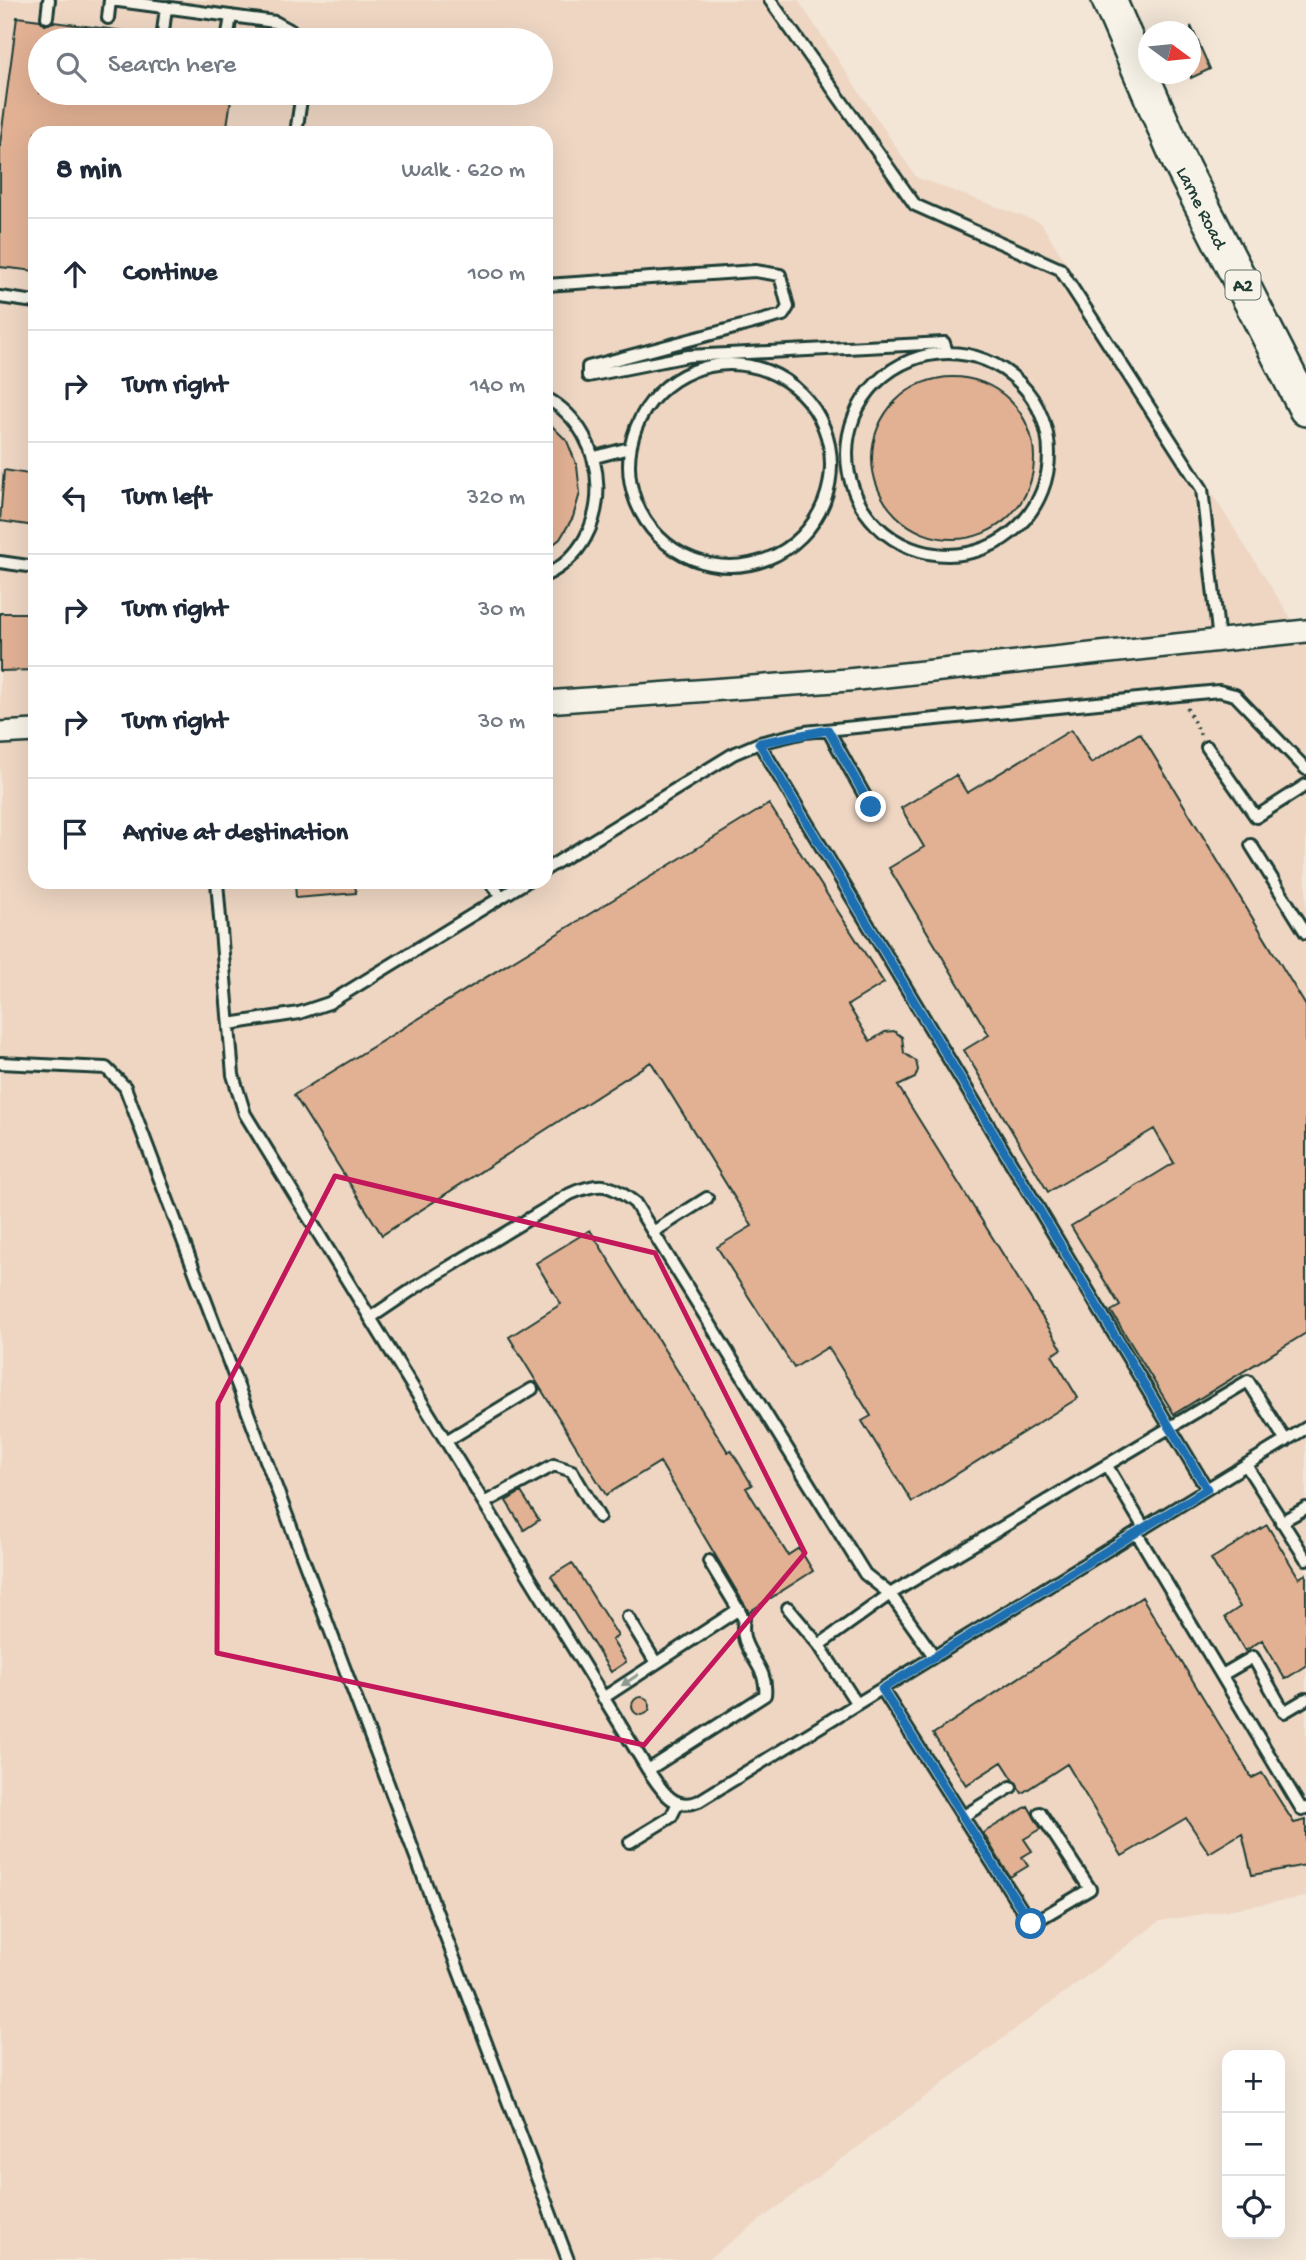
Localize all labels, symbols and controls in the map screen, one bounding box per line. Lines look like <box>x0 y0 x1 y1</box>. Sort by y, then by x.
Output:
north arrow <box>1138 21 1201 84</box>
search box <box>28 28 553 105</box>
icon: search <box>52 48 90 86</box>
text: Search here <box>108 51 236 82</box>
text: 8 min <box>56 154 122 189</box>
text: Walk · 620 m <box>401 158 525 185</box>
street label: Larne Road <box>1169 164 1231 255</box>
icon: ahead <box>56 255 94 293</box>
text: Continue <box>123 259 217 290</box>
text: 100 m <box>468 261 525 288</box>
road number: A2 <box>1226 270 1260 300</box>
icon: right <box>56 367 94 405</box>
text: Turn right <box>123 371 227 402</box>
text: 140 m <box>470 373 525 400</box>
icon: left <box>56 479 94 517</box>
text: Turn left <box>123 483 211 514</box>
text: 320 m <box>467 485 525 512</box>
icon: right <box>56 591 94 629</box>
text: Turn right <box>123 595 227 626</box>
text: 30 m <box>478 597 525 624</box>
icon: right <box>56 703 94 741</box>
text: Turn right <box>123 707 227 738</box>
text: 30 m <box>478 709 525 736</box>
route end <box>855 791 886 822</box>
icon: arrive <box>56 815 94 853</box>
text: Arrive at destination <box>123 819 348 850</box>
one-way arrow <box>620 1674 640 1687</box>
route start <box>1015 1908 1046 1939</box>
map controls <box>1222 2050 1285 2239</box>
button: + <box>1222 2050 1285 2113</box>
button: − <box>1222 2113 1285 2176</box>
button: locate <box>1222 2176 1285 2239</box>

